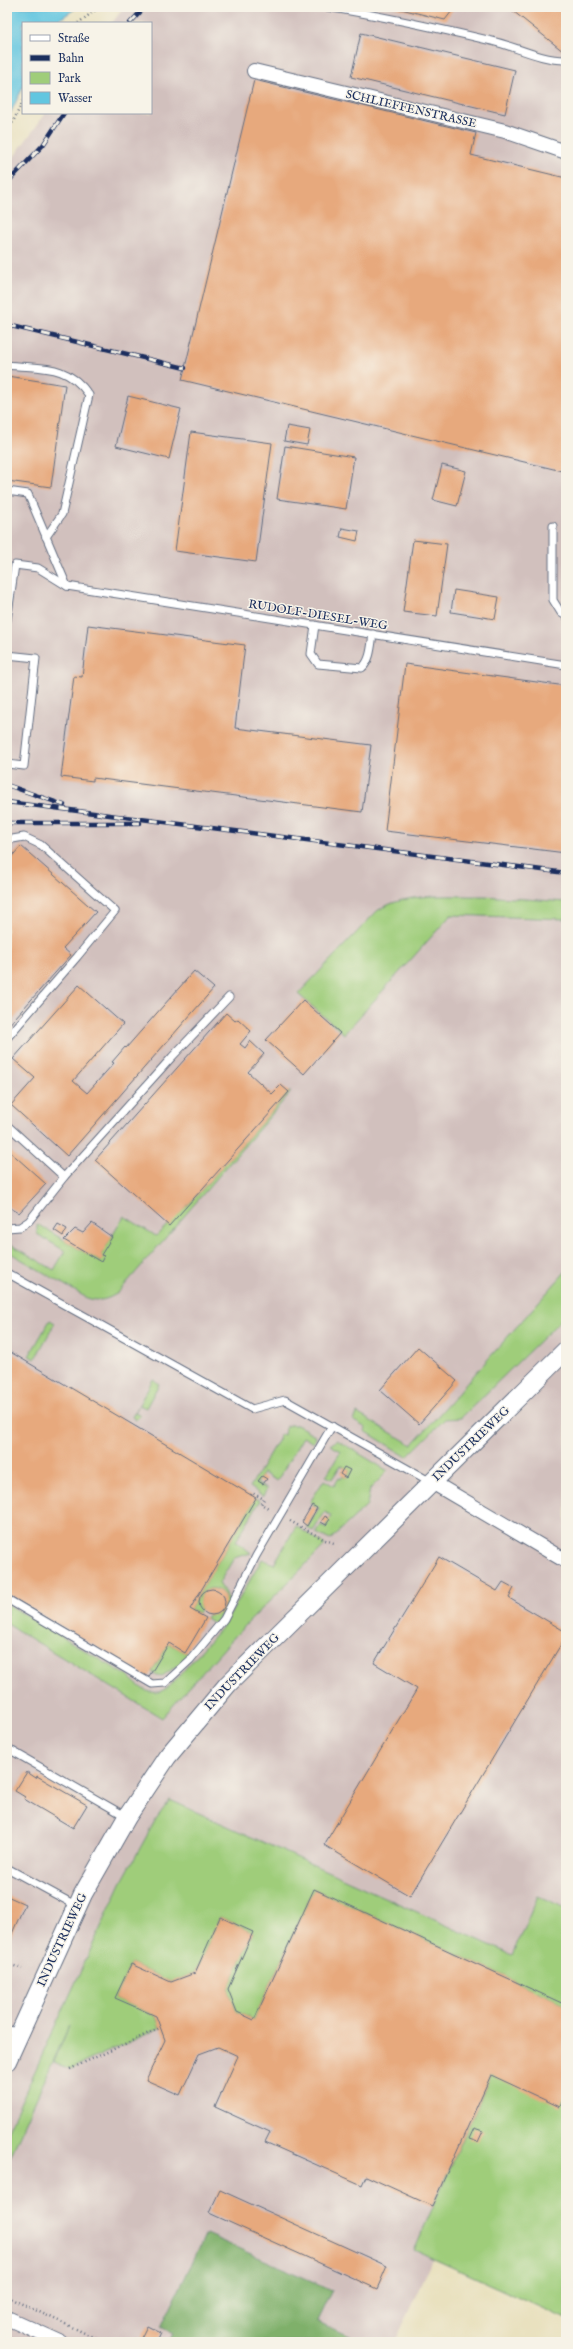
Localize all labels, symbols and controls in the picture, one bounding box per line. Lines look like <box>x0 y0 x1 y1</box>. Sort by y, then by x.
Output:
legend <box>22 22 152 114</box>
text: Straße <box>58 31 90 46</box>
text: Bahn <box>58 51 85 66</box>
text: Park <box>58 71 81 86</box>
street label: SCHLIEFFENSTRASSE <box>344 87 478 131</box>
text: Wasser <box>58 91 93 106</box>
street label: RUDOLF-DIESEL-WEG <box>247 597 389 633</box>
street label: INDUSTRIEWEG <box>429 1403 513 1485</box>
street label: INDUSTRIEWEG <box>201 1630 283 1714</box>
street label: INDUSTRIEWEG <box>34 1890 90 1989</box>

